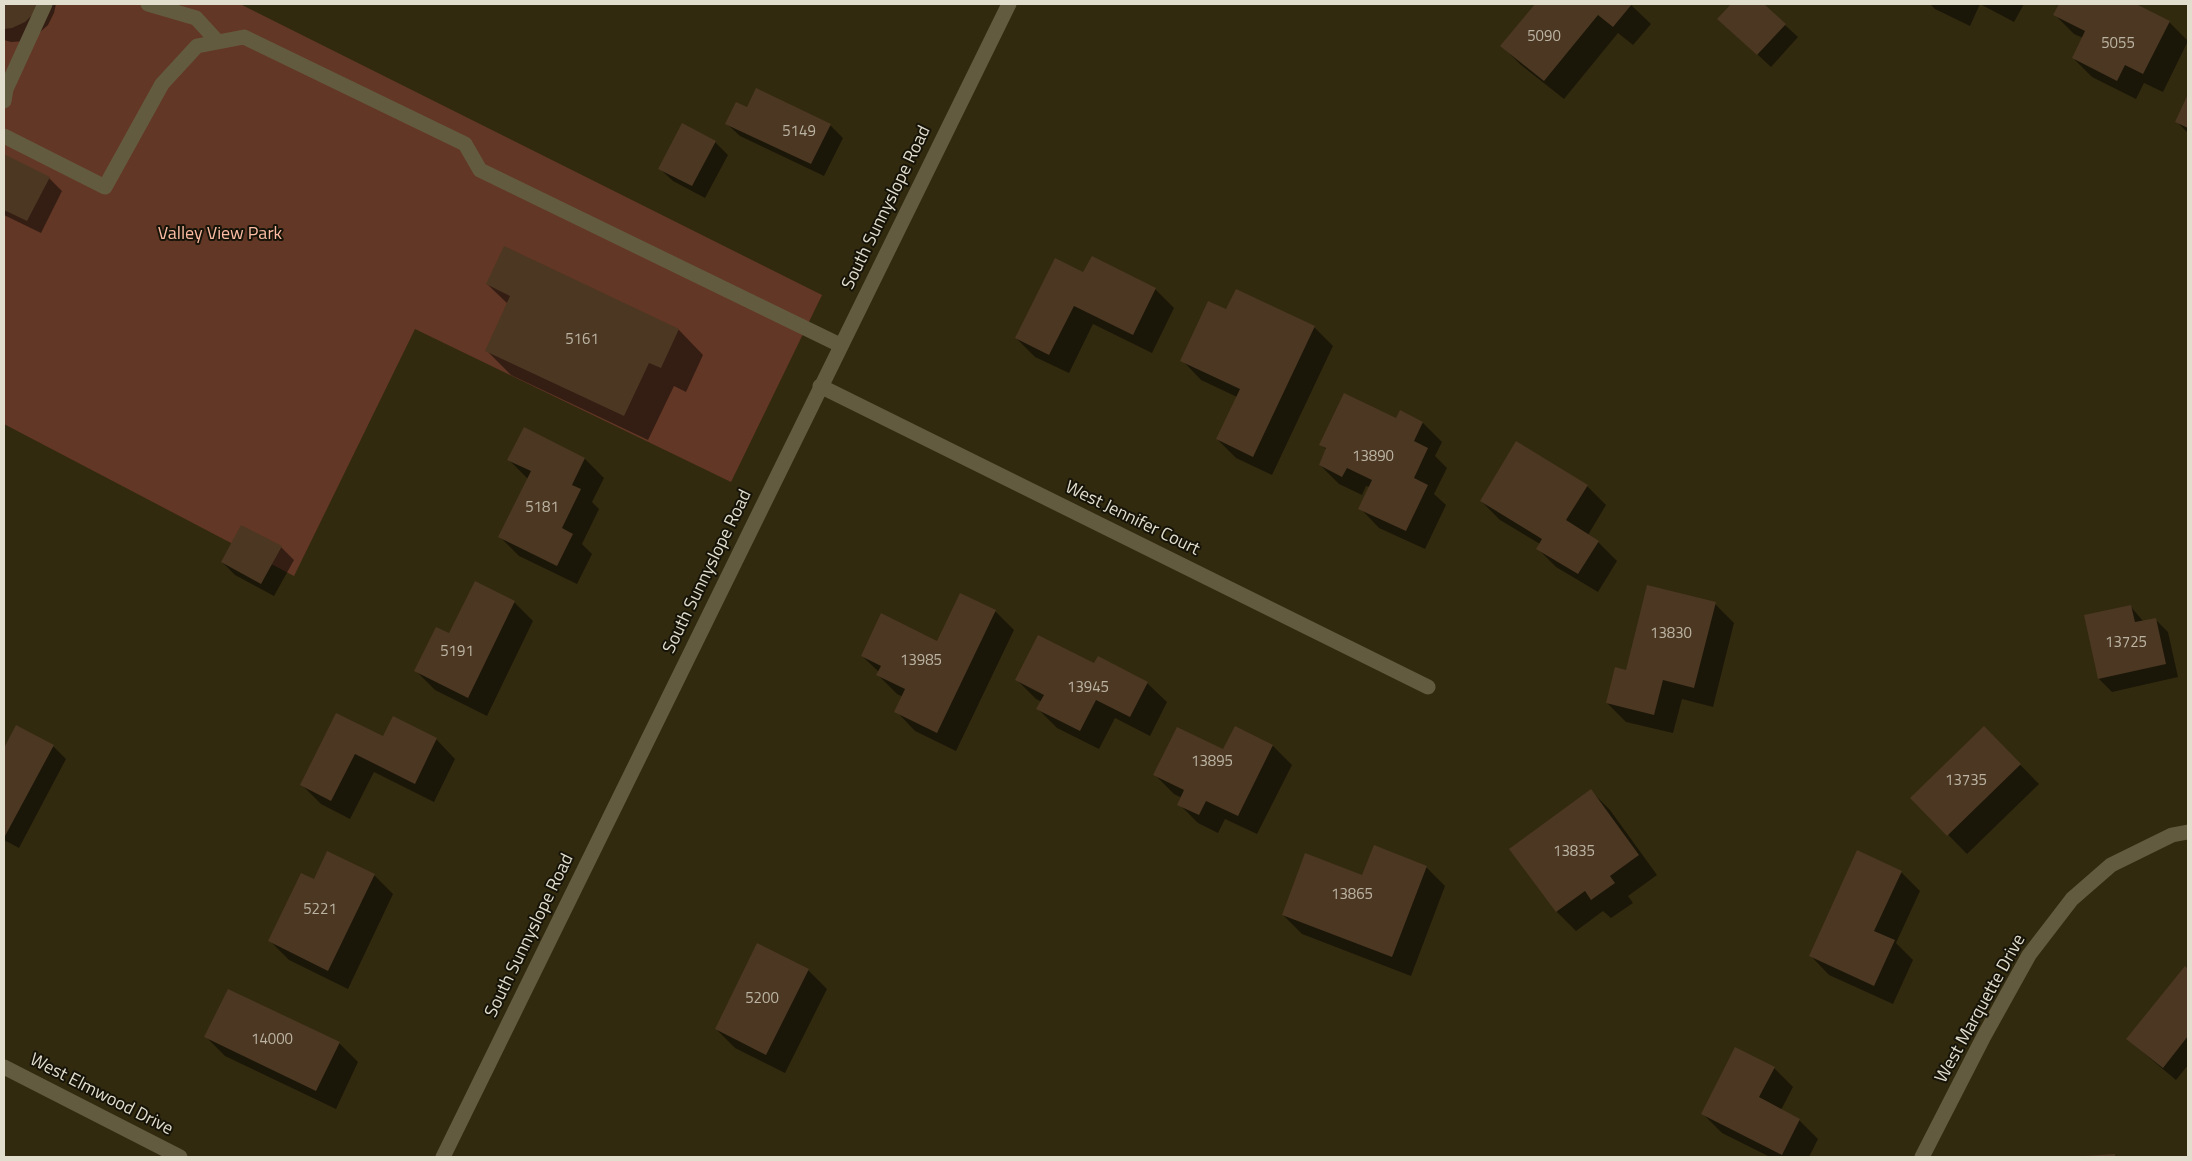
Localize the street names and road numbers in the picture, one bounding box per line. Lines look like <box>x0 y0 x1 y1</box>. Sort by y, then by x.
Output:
street label: South Sunnyslope Road <box>838 123 936 293</box>
street label: West Jennifer Court <box>1061 477 1203 561</box>
street label: South Sunnyslope Road <box>659 487 757 657</box>
street label: South Sunnyslope Road <box>481 851 579 1021</box>
street label: West Marquette Drive <box>1931 931 2031 1087</box>
street label: West Elmwood Drive <box>26 1050 176 1140</box>

